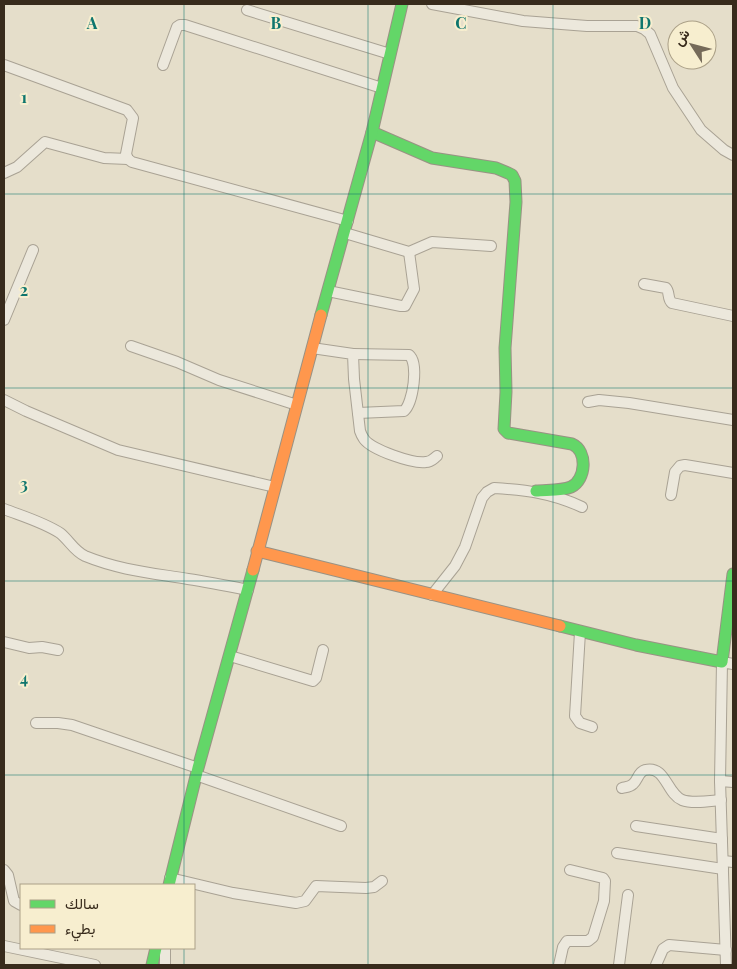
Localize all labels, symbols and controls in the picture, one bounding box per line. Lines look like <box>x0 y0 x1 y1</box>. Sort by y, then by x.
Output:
text: A <box>86 12 98 33</box>
text: B <box>271 12 282 33</box>
text: C <box>455 12 467 33</box>
text: D <box>639 12 651 33</box>
north arrow <box>667 20 717 70</box>
text: ش <box>668 25 694 49</box>
text: 1 <box>21 86 27 107</box>
text: 2 <box>20 279 28 300</box>
text: 3 <box>20 473 28 494</box>
text: 4 <box>20 667 28 688</box>
legend <box>20 884 195 949</box>
text: سالك <box>65 893 99 913</box>
text: بطيء <box>65 918 95 942</box>

